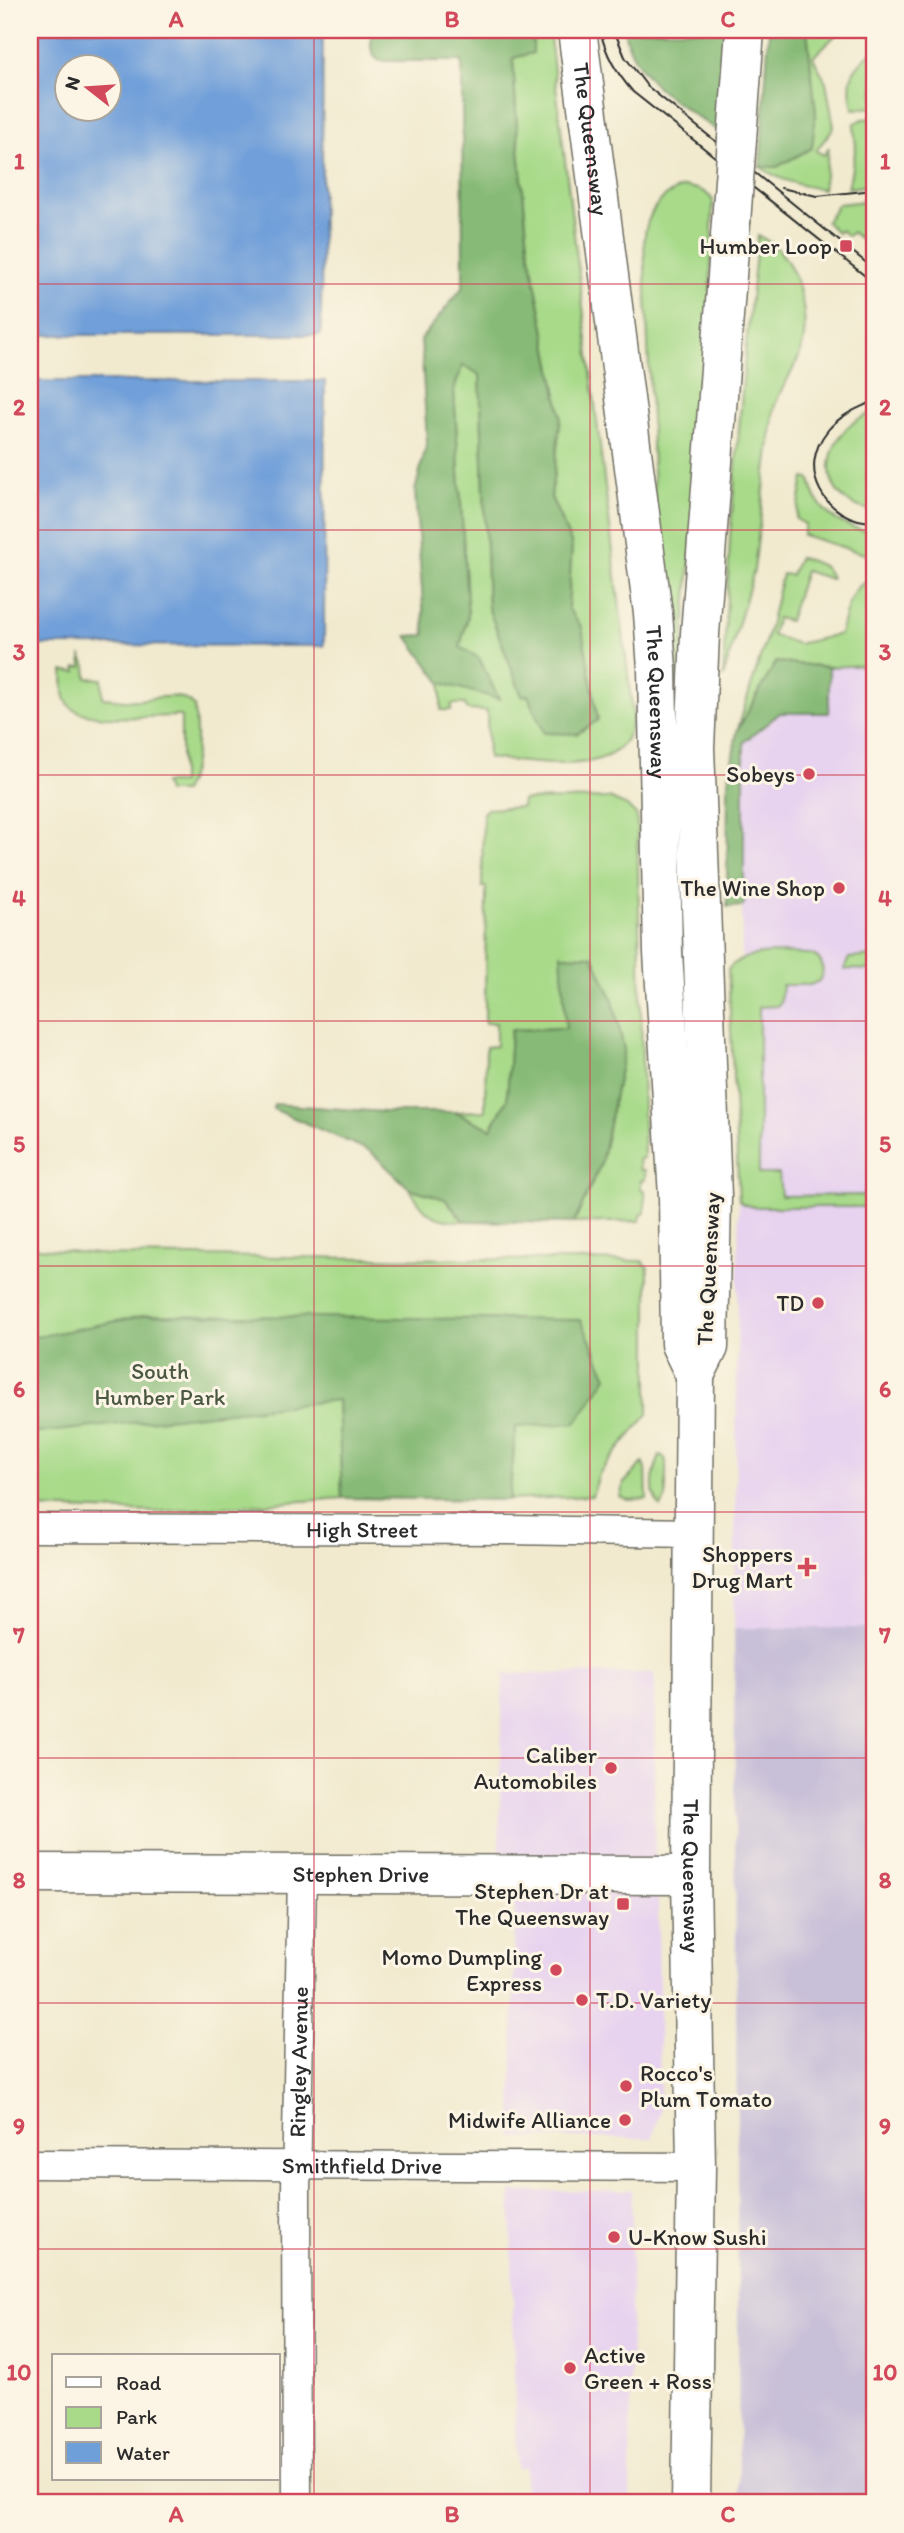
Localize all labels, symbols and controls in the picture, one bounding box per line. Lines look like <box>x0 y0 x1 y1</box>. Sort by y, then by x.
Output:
text: A <box>168 5 184 33</box>
text: B <box>445 5 460 33</box>
text: C <box>721 5 736 33</box>
north arrow <box>52 52 122 122</box>
street label: The Queensway <box>567 61 615 217</box>
text: N <box>59 74 85 93</box>
text: 1 <box>14 147 25 175</box>
text: 1 <box>880 147 891 175</box>
place label: Humber Loop <box>700 232 832 260</box>
marker: Humber Loop <box>838 238 854 254</box>
text: 2 <box>13 393 26 421</box>
text: 2 <box>879 393 892 421</box>
street label: The Queensway <box>640 624 673 779</box>
text: 3 <box>13 638 26 666</box>
text: 3 <box>879 638 892 666</box>
place label: Sobeys <box>726 760 795 788</box>
marker: Sobeys <box>801 766 817 782</box>
place label: The Wine Shop <box>680 874 825 902</box>
marker: The Wine Shop <box>831 880 847 896</box>
text: 4 <box>12 884 26 912</box>
text: 4 <box>878 884 892 912</box>
text: 5 <box>13 1130 25 1158</box>
text: 5 <box>879 1130 891 1158</box>
street label: The Queensway <box>690 1191 726 1346</box>
place label: TD <box>777 1289 804 1317</box>
marker: TD <box>810 1295 826 1311</box>
park label: South Humber Park <box>94 1357 226 1411</box>
text: 6 <box>13 1375 25 1403</box>
text: 6 <box>879 1375 891 1403</box>
street label: High Street <box>306 1515 418 1544</box>
place label: Shoppers Drug Mart <box>691 1540 793 1594</box>
marker: Shoppers Drug Mart <box>799 1559 815 1575</box>
text: 7 <box>12 1621 25 1649</box>
text: 7 <box>878 1621 891 1649</box>
place label: Caliber Automobiles <box>474 1741 597 1795</box>
marker: Caliber Automobiles <box>603 1760 619 1776</box>
street label: The Queensway <box>677 1799 706 1953</box>
street label: Stephen Drive <box>293 1860 429 1888</box>
text: 8 <box>13 1866 26 1894</box>
text: 8 <box>879 1866 892 1894</box>
place label: Stephen Dr at The Queensway <box>455 1877 609 1931</box>
marker: Stephen Dr at The Queensway <box>615 1896 631 1912</box>
place label: Momo Dumpling Express <box>381 1943 542 1997</box>
marker: Momo Dumpling Express <box>548 1962 564 1978</box>
street label: Ringley Avenue <box>283 1986 314 2138</box>
place label: T.D. Variety <box>596 1986 711 2014</box>
marker: T.D. Variety <box>574 1992 590 2008</box>
place label: Rocco's Plum Tomato <box>640 2059 772 2113</box>
marker: Rocco's Plum Tomato <box>618 2078 634 2094</box>
place label: Midwife Alliance <box>448 2106 611 2134</box>
text: 9 <box>13 2112 25 2140</box>
marker: Midwife Alliance <box>617 2112 633 2128</box>
text: 9 <box>879 2112 891 2140</box>
street label: Smithfield Drive <box>282 2151 442 2180</box>
place label: U-Know Sushi <box>628 2223 767 2251</box>
marker: U-Know Sushi <box>606 2229 622 2245</box>
place label: Active Green + Ross <box>584 2341 712 2395</box>
legend <box>52 2354 280 2480</box>
text: 10 <box>7 2358 31 2386</box>
text: 10 <box>873 2358 897 2386</box>
marker: Active Green + Ross <box>562 2360 578 2376</box>
text: Road <box>116 2370 162 2395</box>
text: Park <box>116 2404 158 2429</box>
text: Water <box>116 2440 170 2465</box>
text: A <box>168 2500 184 2528</box>
text: B <box>445 2500 460 2528</box>
text: C <box>721 2500 736 2528</box>

